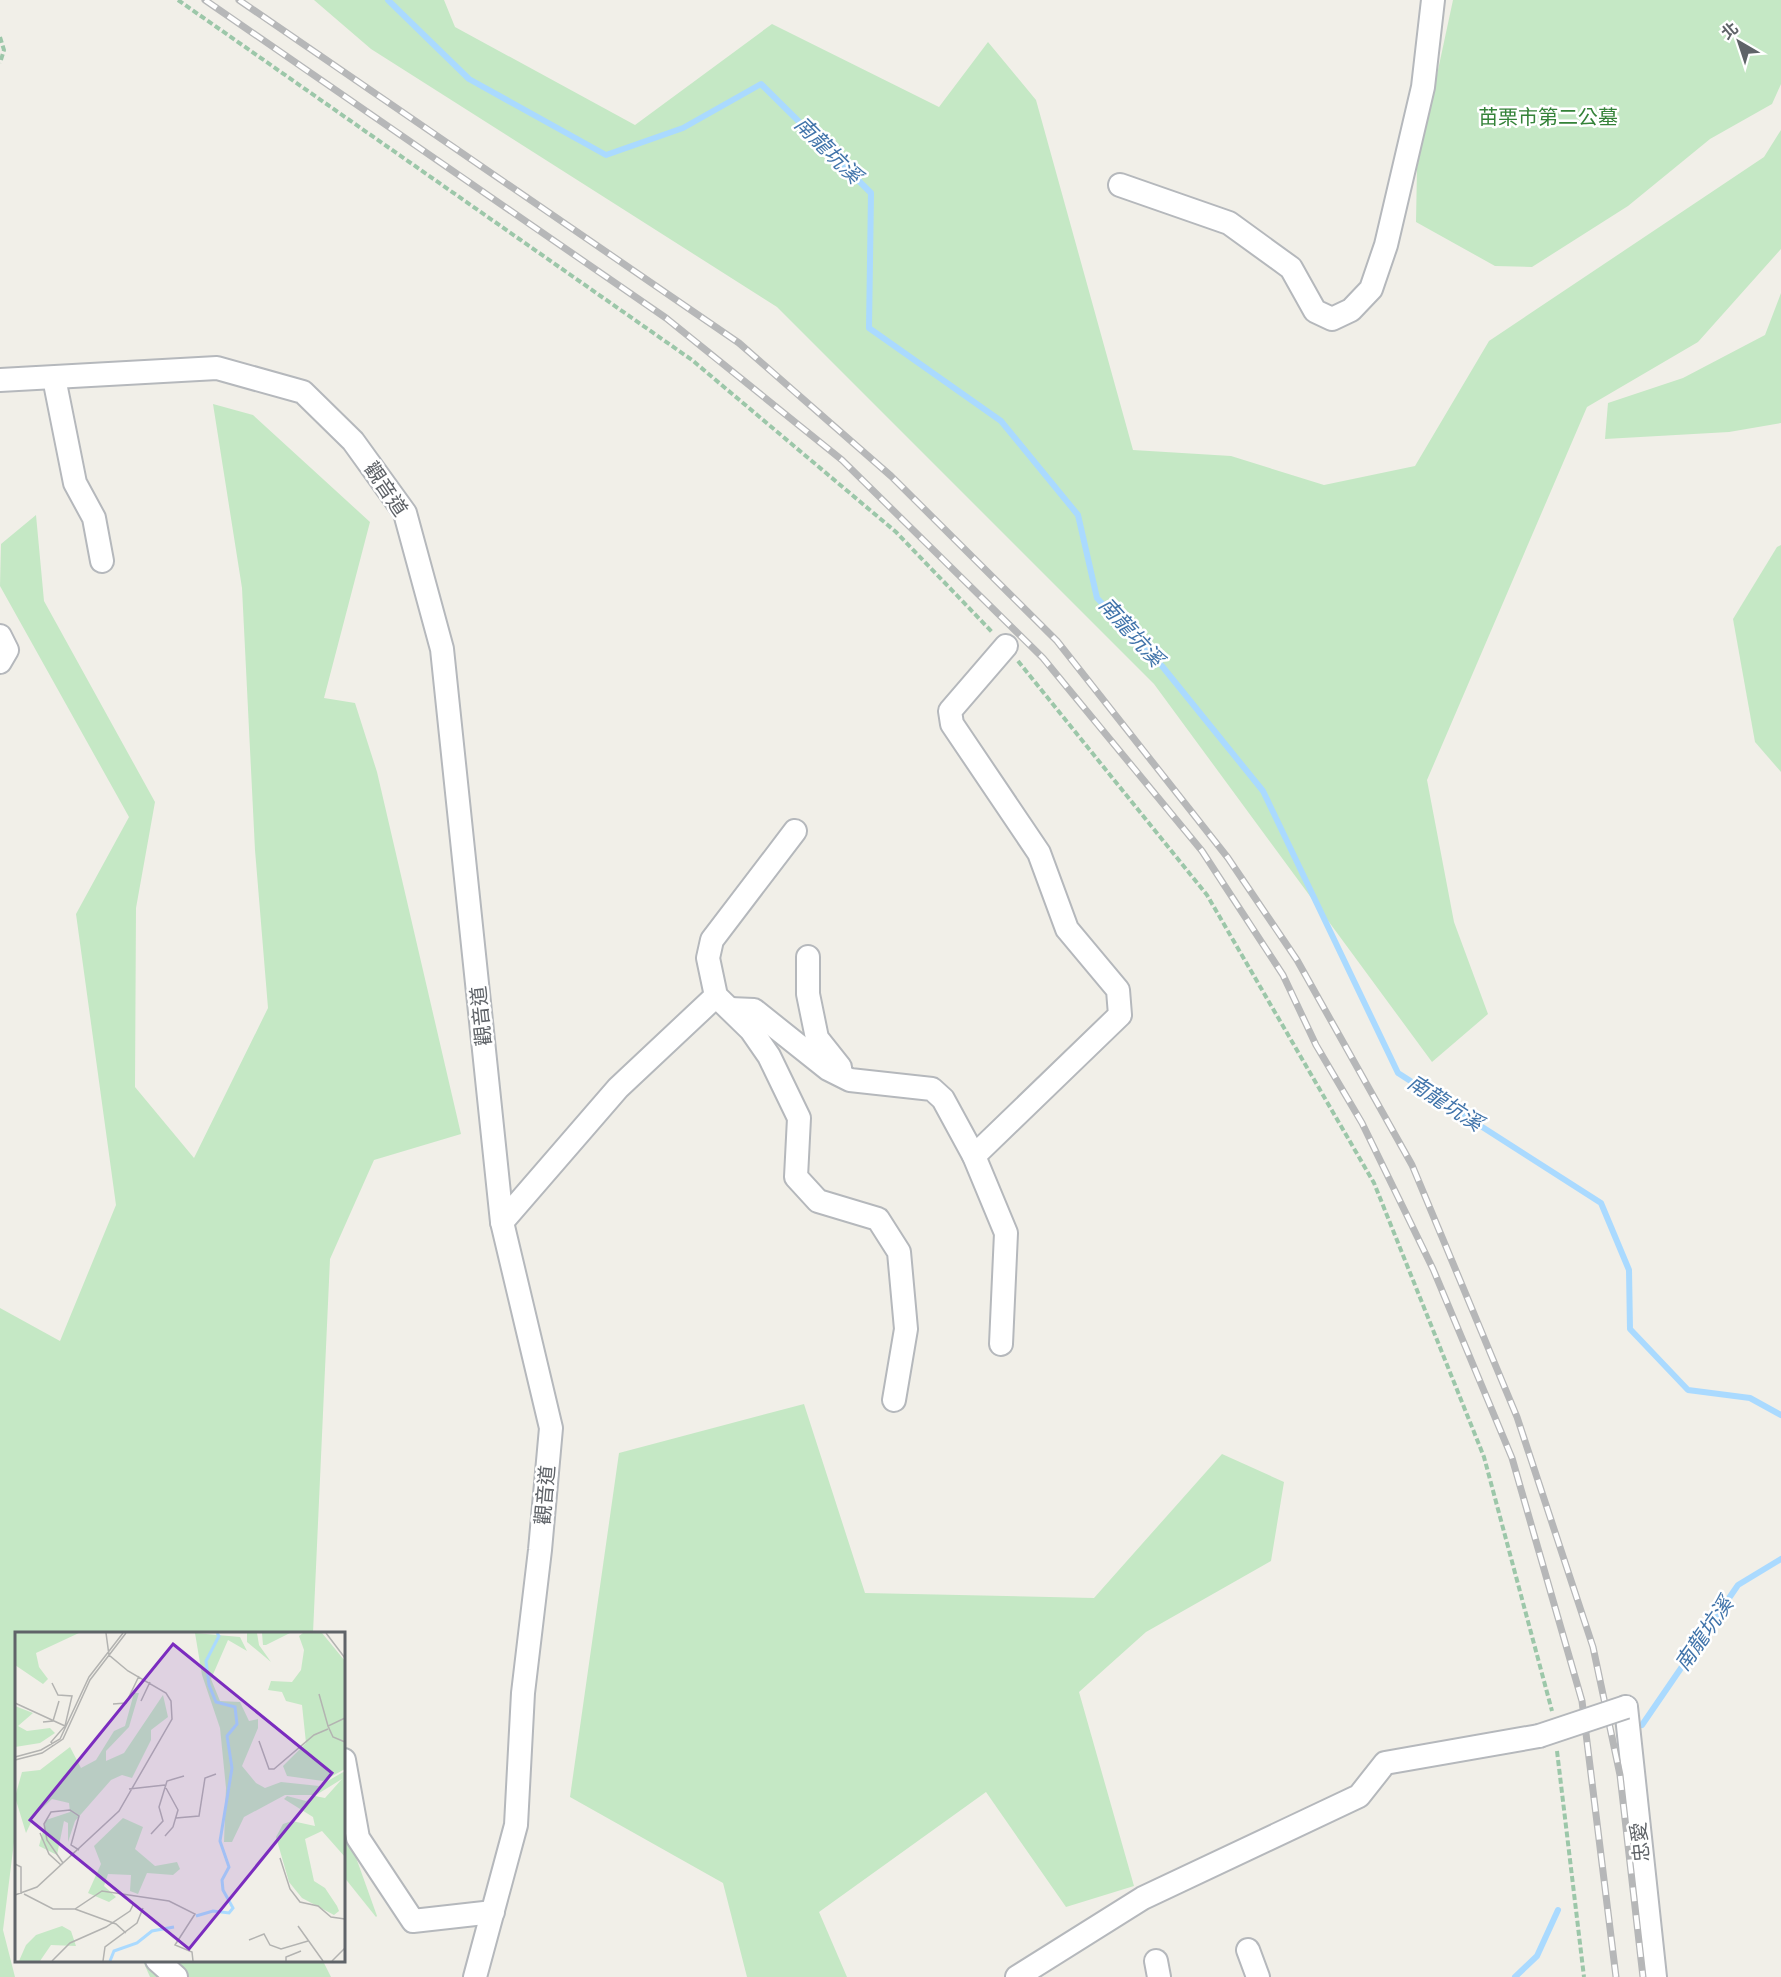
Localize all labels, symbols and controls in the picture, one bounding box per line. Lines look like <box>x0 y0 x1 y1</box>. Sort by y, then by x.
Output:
north arrow <box>1709 12 1769 72</box>
text: 北 <box>1717 18 1743 44</box>
park label: 苗栗市第二公墓 <box>1478 104 1618 130</box>
water label: 南龍坑溪 <box>788 110 870 192</box>
street label: 觀音道 <box>358 457 414 521</box>
water label: 南龍坑溪 <box>1092 591 1172 675</box>
street label: 觀音道 <box>465 985 497 1047</box>
water label: 南龍坑溪 <box>1402 1068 1490 1139</box>
street label: 觀音道 <box>529 1464 561 1526</box>
water label: 南龍坑溪 <box>1668 1589 1741 1676</box>
inset map <box>15 1632 345 1962</box>
street label: 忠愛 <box>1625 1821 1655 1863</box>

